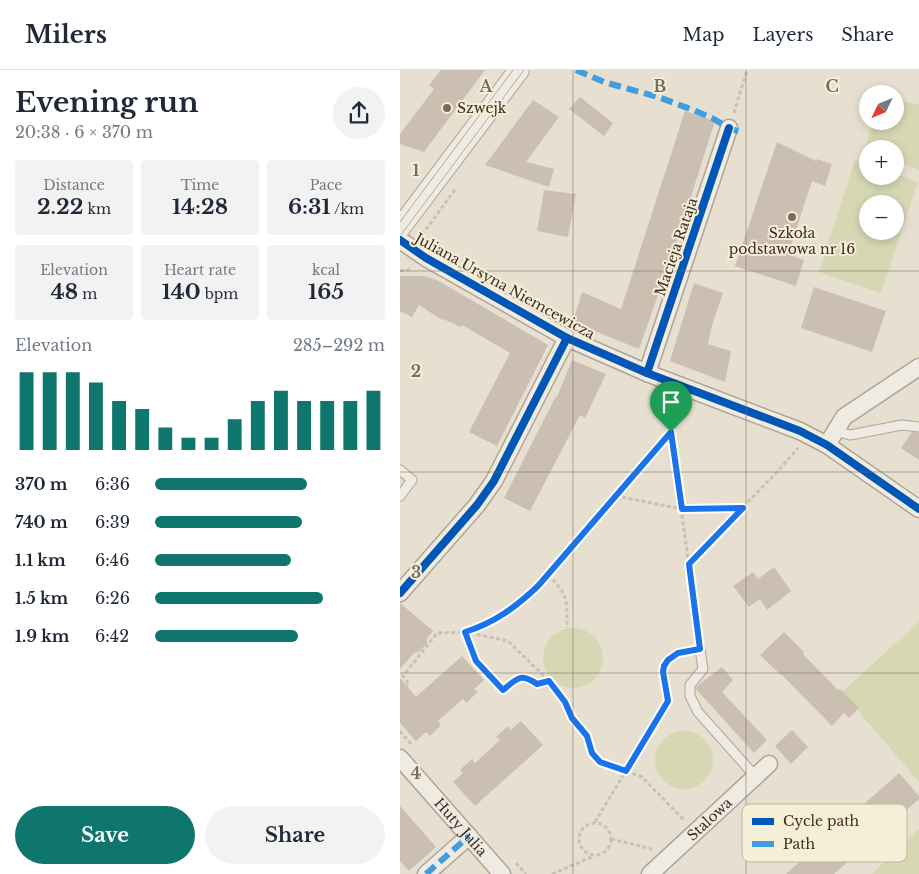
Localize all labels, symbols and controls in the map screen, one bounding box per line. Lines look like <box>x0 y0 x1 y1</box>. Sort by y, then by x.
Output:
text: Milers <box>25 20 107 49</box>
text: Map <box>683 24 724 46</box>
text: Layers <box>752 24 813 46</box>
text: Share <box>841 24 894 46</box>
text: A <box>479 76 494 96</box>
text: B <box>654 76 667 96</box>
text: C <box>825 76 839 96</box>
text: Evening run <box>15 85 199 120</box>
north arrow <box>859 85 904 130</box>
map controls <box>859 85 904 240</box>
button: share <box>333 87 385 139</box>
place label: Szwejk <box>457 99 507 117</box>
marker: Szwejk <box>441 102 453 114</box>
text: 20:38 · 6 × 370 m <box>15 122 153 142</box>
button: + <box>859 140 904 185</box>
text: 1 <box>413 160 420 180</box>
text: Distance <box>43 176 105 194</box>
text: Time <box>181 176 219 194</box>
text: Pace <box>310 176 342 194</box>
text: 2.22 <box>37 194 83 220</box>
text: 14:28 <box>172 194 228 220</box>
text: 6:31 <box>288 194 331 220</box>
street label: Macieja Rataja <box>651 195 701 299</box>
button: − <box>859 195 904 240</box>
text: km <box>83 200 111 218</box>
text: /km <box>331 200 364 218</box>
marker: Szkoła podstawowa nr 16 <box>786 211 798 223</box>
place label: Szkoła podstawowa nr 16 <box>729 224 855 258</box>
street label: Juliana Ursyna Niemcewicza <box>410 228 598 343</box>
text: Elevation <box>40 261 108 279</box>
text: Heart rate <box>164 261 236 279</box>
text: kcal <box>312 261 340 279</box>
text: 48 <box>51 279 78 305</box>
text: 140 <box>162 279 201 305</box>
text: 165 <box>308 279 344 305</box>
text: m <box>78 285 97 303</box>
text: bpm <box>201 285 238 303</box>
text: Elevation <box>15 335 92 355</box>
text: 285–292 m <box>293 335 385 355</box>
text: 2 <box>411 361 421 381</box>
pin <box>650 381 692 432</box>
icon: arrive <box>657 388 685 416</box>
text: 370 m <box>15 474 67 494</box>
text: 6:36 <box>95 474 130 494</box>
text: 740 m <box>15 512 68 532</box>
text: 6:39 <box>95 512 130 532</box>
text: 1.1 km <box>15 550 66 570</box>
text: 6:46 <box>95 550 130 570</box>
text: 3 <box>411 562 421 582</box>
text: 1.5 km <box>15 588 68 608</box>
text: 6:26 <box>95 588 130 608</box>
text: 1.9 km <box>15 626 70 646</box>
text: 6:42 <box>95 626 129 646</box>
text: 4 <box>411 763 421 783</box>
street label: Huty Julia <box>430 794 491 860</box>
street label: Stalowa <box>683 794 736 844</box>
legend <box>742 804 907 862</box>
button: Save <box>15 806 195 864</box>
button: Share <box>205 806 385 864</box>
text: Cycle path <box>783 812 860 830</box>
text: Path <box>783 835 815 853</box>

